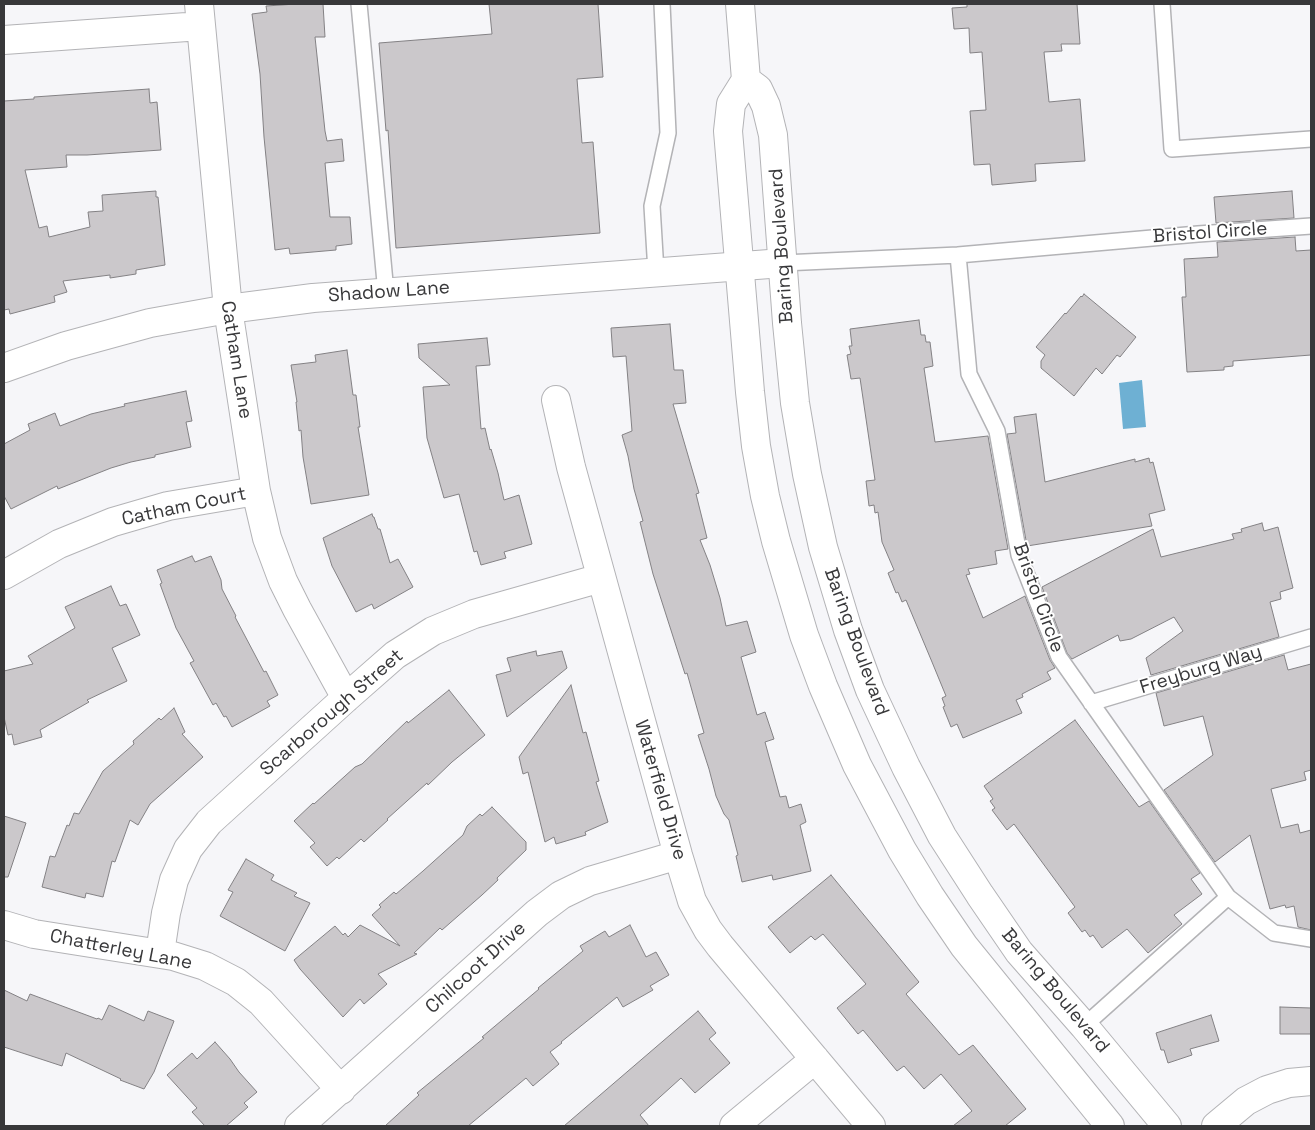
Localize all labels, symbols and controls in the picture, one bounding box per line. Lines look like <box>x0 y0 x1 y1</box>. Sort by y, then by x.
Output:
street label: Baring Boulevard <box>765 168 799 324</box>
street label: Bristol Circle <box>1152 218 1268 248</box>
street label: Shadow Lane <box>327 276 451 308</box>
street label: Catham Lane <box>215 299 257 421</box>
street label: Catham Court <box>120 483 248 531</box>
street label: Bristol Circle <box>1008 540 1068 656</box>
street label: Baring Boulevard <box>819 565 893 719</box>
street label: Freyburg Way <box>1137 641 1265 699</box>
street label: Scarborough Street <box>256 645 408 781</box>
street label: Waterfield Drive <box>629 717 691 863</box>
street label: Chilcoot Drive <box>421 917 531 1019</box>
street label: Baring Boulevard <box>996 924 1114 1058</box>
street label: Chatterley Lane <box>48 925 194 975</box>

